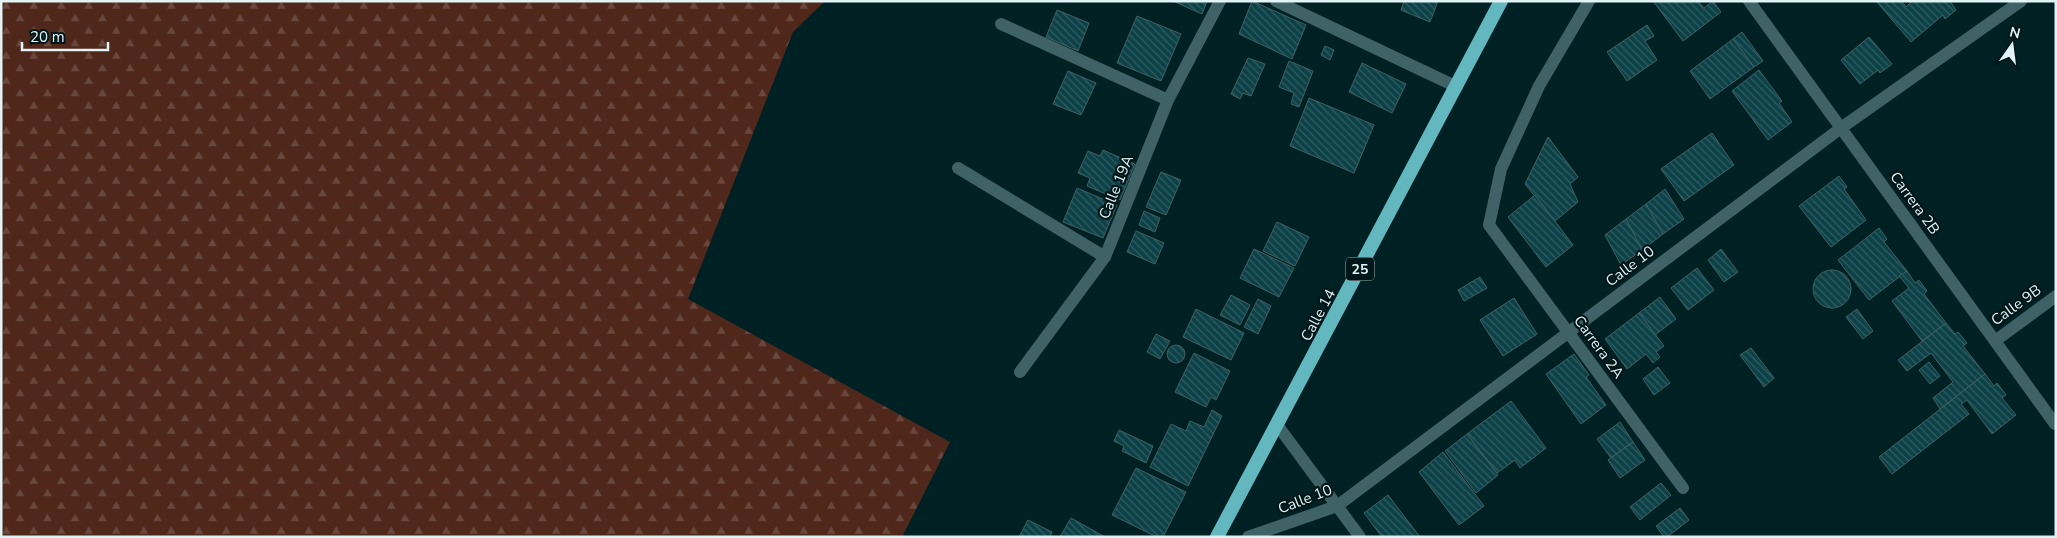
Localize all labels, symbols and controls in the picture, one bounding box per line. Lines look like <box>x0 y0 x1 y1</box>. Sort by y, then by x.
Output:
scale bar <box>22 20 109 52</box>
north arrow <box>1987 20 2037 70</box>
text: N <box>2008 22 2022 43</box>
text: 20 m <box>30 27 65 47</box>
street label: Calle 19A <box>1094 152 1138 222</box>
street label: Carrera 2B <box>1886 168 1944 238</box>
street label: Calle 10 <box>1601 241 1659 291</box>
road number: 25 <box>1346 258 1374 280</box>
street label: Calle 9B <box>1987 280 2045 330</box>
street label: Calle 14 <box>1296 285 1340 345</box>
street label: Carrera 2A <box>1569 311 1629 383</box>
street label: Calle 10 <box>1275 480 1335 518</box>

